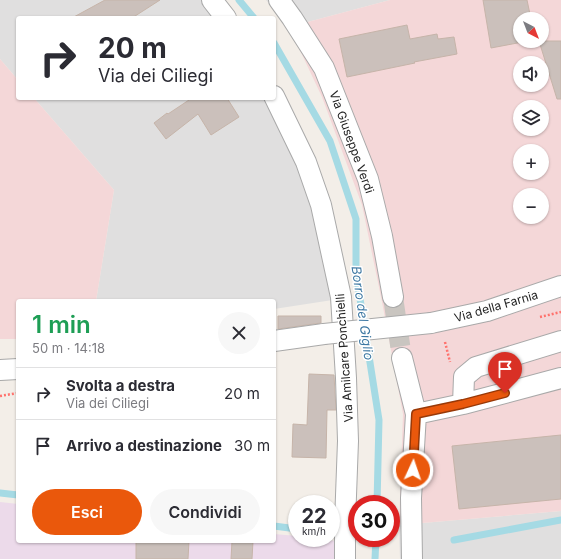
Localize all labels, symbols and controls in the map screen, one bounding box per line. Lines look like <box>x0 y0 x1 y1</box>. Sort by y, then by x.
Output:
north arrow <box>513 12 549 48</box>
map controls <box>513 12 549 224</box>
text: 20 m <box>98 31 167 65</box>
icon: right <box>32 32 84 84</box>
button: sound <box>513 56 549 92</box>
text: Via dei Ciliegi <box>98 65 213 86</box>
street label: Via Giuseppe Verdi <box>327 89 378 195</box>
button: layers <box>513 100 549 136</box>
button: + <box>513 144 549 180</box>
button: − <box>513 188 549 224</box>
water label: Borro del Giglio <box>348 265 378 361</box>
street label: Via della Farnia <box>452 287 540 325</box>
street label: Via Amilcare Ponchielli <box>332 293 356 423</box>
text: 1 min <box>32 310 91 339</box>
button: close <box>218 312 260 354</box>
text: 50 m · 14:18 <box>32 340 105 356</box>
pin <box>488 352 522 393</box>
icon: arrive <box>494 358 516 380</box>
text: Svolta a destra <box>66 376 175 395</box>
icon: right <box>32 383 54 405</box>
text: 20 m <box>224 384 260 403</box>
text: Via dei Ciliegi <box>66 395 149 411</box>
icon: arrive <box>32 435 54 457</box>
text: Arrivo a destinazione <box>66 436 222 455</box>
text: 30 m <box>234 436 270 455</box>
position arrow <box>392 449 434 491</box>
button: Esci <box>32 489 142 535</box>
button: Condividi <box>150 489 260 535</box>
speed limit sign: 30 <box>348 495 400 547</box>
text: 22 <box>301 504 327 528</box>
text: km/h <box>302 525 326 537</box>

